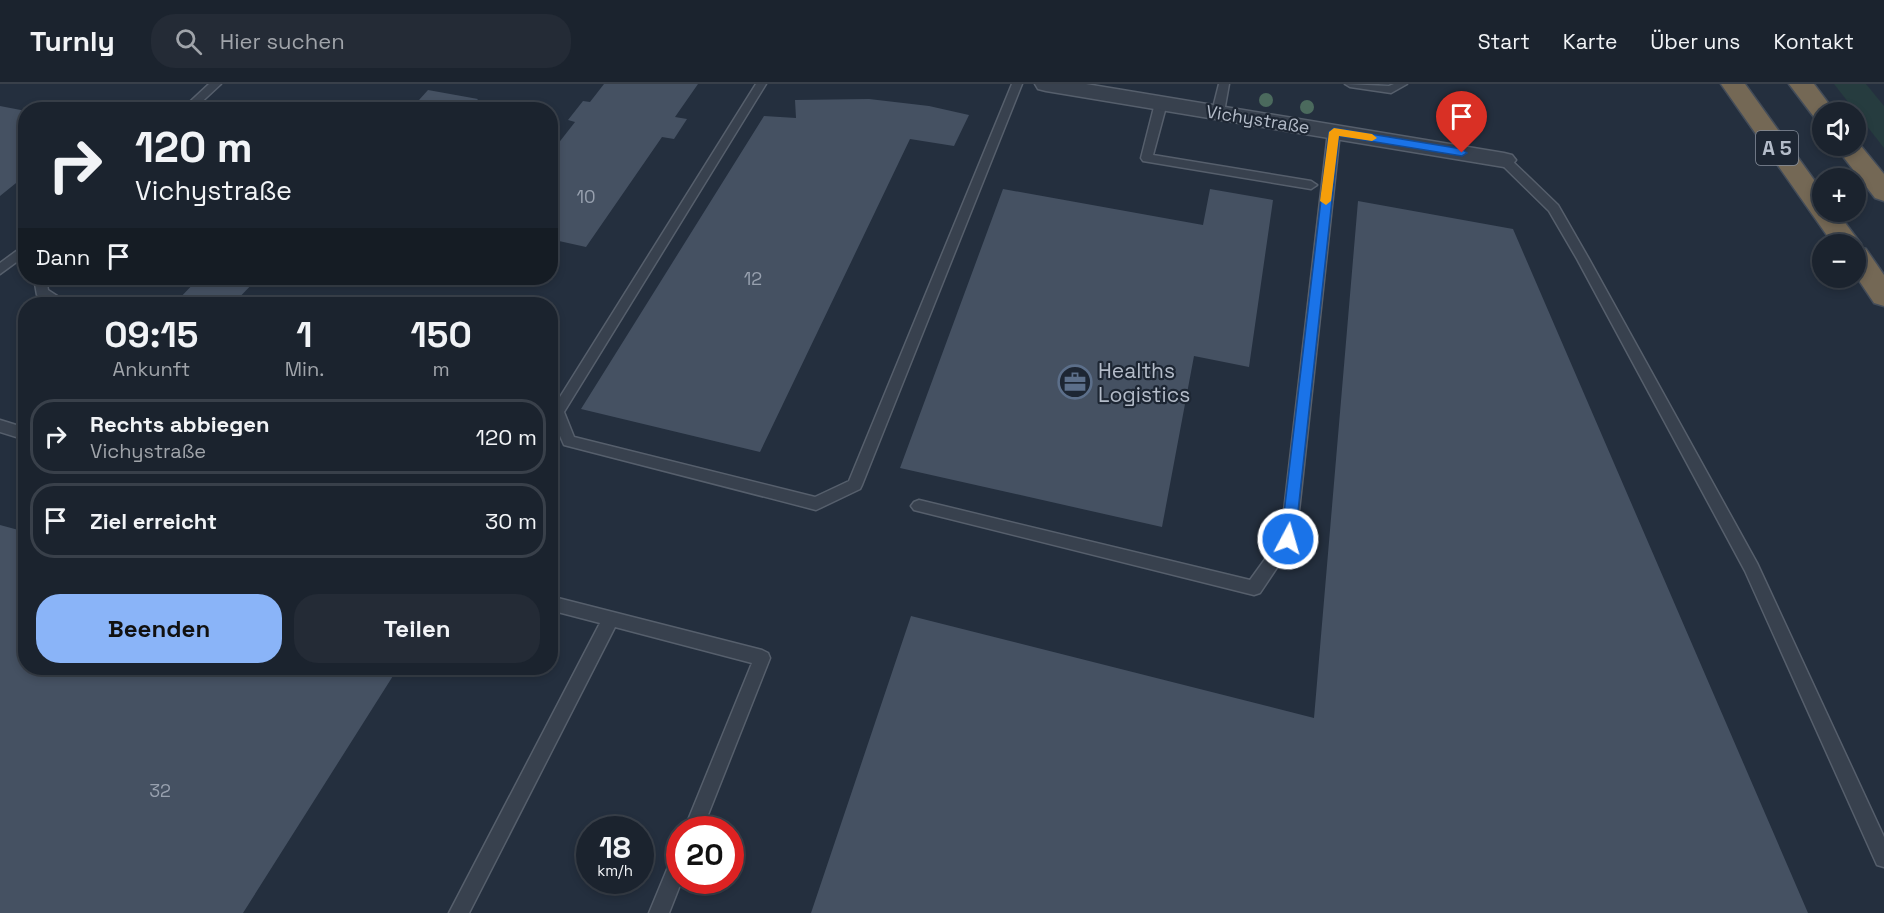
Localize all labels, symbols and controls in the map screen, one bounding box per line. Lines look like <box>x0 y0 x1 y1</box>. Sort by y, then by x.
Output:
search box <box>151 14 571 68</box>
text: Turnly <box>30 23 115 59</box>
icon: search <box>172 25 205 58</box>
text: Hier suchen <box>220 27 345 55</box>
text: Start <box>1478 28 1530 55</box>
text: Karte <box>1563 28 1617 55</box>
text: Über uns <box>1650 28 1740 55</box>
text: Kontakt <box>1773 28 1854 55</box>
pin <box>1436 91 1487 153</box>
street label: Vichystraße <box>1205 99 1311 139</box>
icon: arrive <box>1445 100 1478 133</box>
map controls <box>1812 102 1866 288</box>
button: sound <box>1812 102 1866 156</box>
text: 120 m <box>135 121 253 174</box>
icon: right <box>36 126 114 204</box>
road number: A 5 <box>1756 131 1798 165</box>
button: + <box>1812 168 1866 222</box>
text: Vichystraße <box>135 173 292 208</box>
house number: 10 <box>576 185 596 208</box>
button: − <box>1812 234 1866 288</box>
icon: arrive <box>102 240 135 273</box>
text: Dann <box>36 243 90 271</box>
house number: 12 <box>744 267 762 290</box>
text: 09:15 <box>104 312 198 358</box>
text: 1 <box>296 312 313 358</box>
text: 150 <box>411 312 472 358</box>
text: Ankunft <box>113 356 190 382</box>
text: Min. <box>285 356 324 382</box>
text: m <box>433 356 450 382</box>
place label: Healths Logistics <box>1098 357 1190 408</box>
office icon: Healths Logistics <box>1057 364 1093 400</box>
text: Rechts abbiegen <box>90 410 270 438</box>
icon: right <box>39 420 72 453</box>
text: 120 m <box>476 423 537 451</box>
text: Vichystraße <box>90 438 206 464</box>
icon: arrive <box>39 504 72 537</box>
text: Ziel erreicht <box>90 507 217 535</box>
text: 30 m <box>485 507 537 535</box>
position arrow <box>1256 507 1320 571</box>
button: Beenden <box>36 594 282 663</box>
button: Teilen <box>294 594 540 663</box>
house number: 32 <box>149 779 171 802</box>
speed limit sign: 20 <box>666 816 744 894</box>
text: 18 <box>599 828 631 867</box>
text: km/h <box>597 861 633 880</box>

